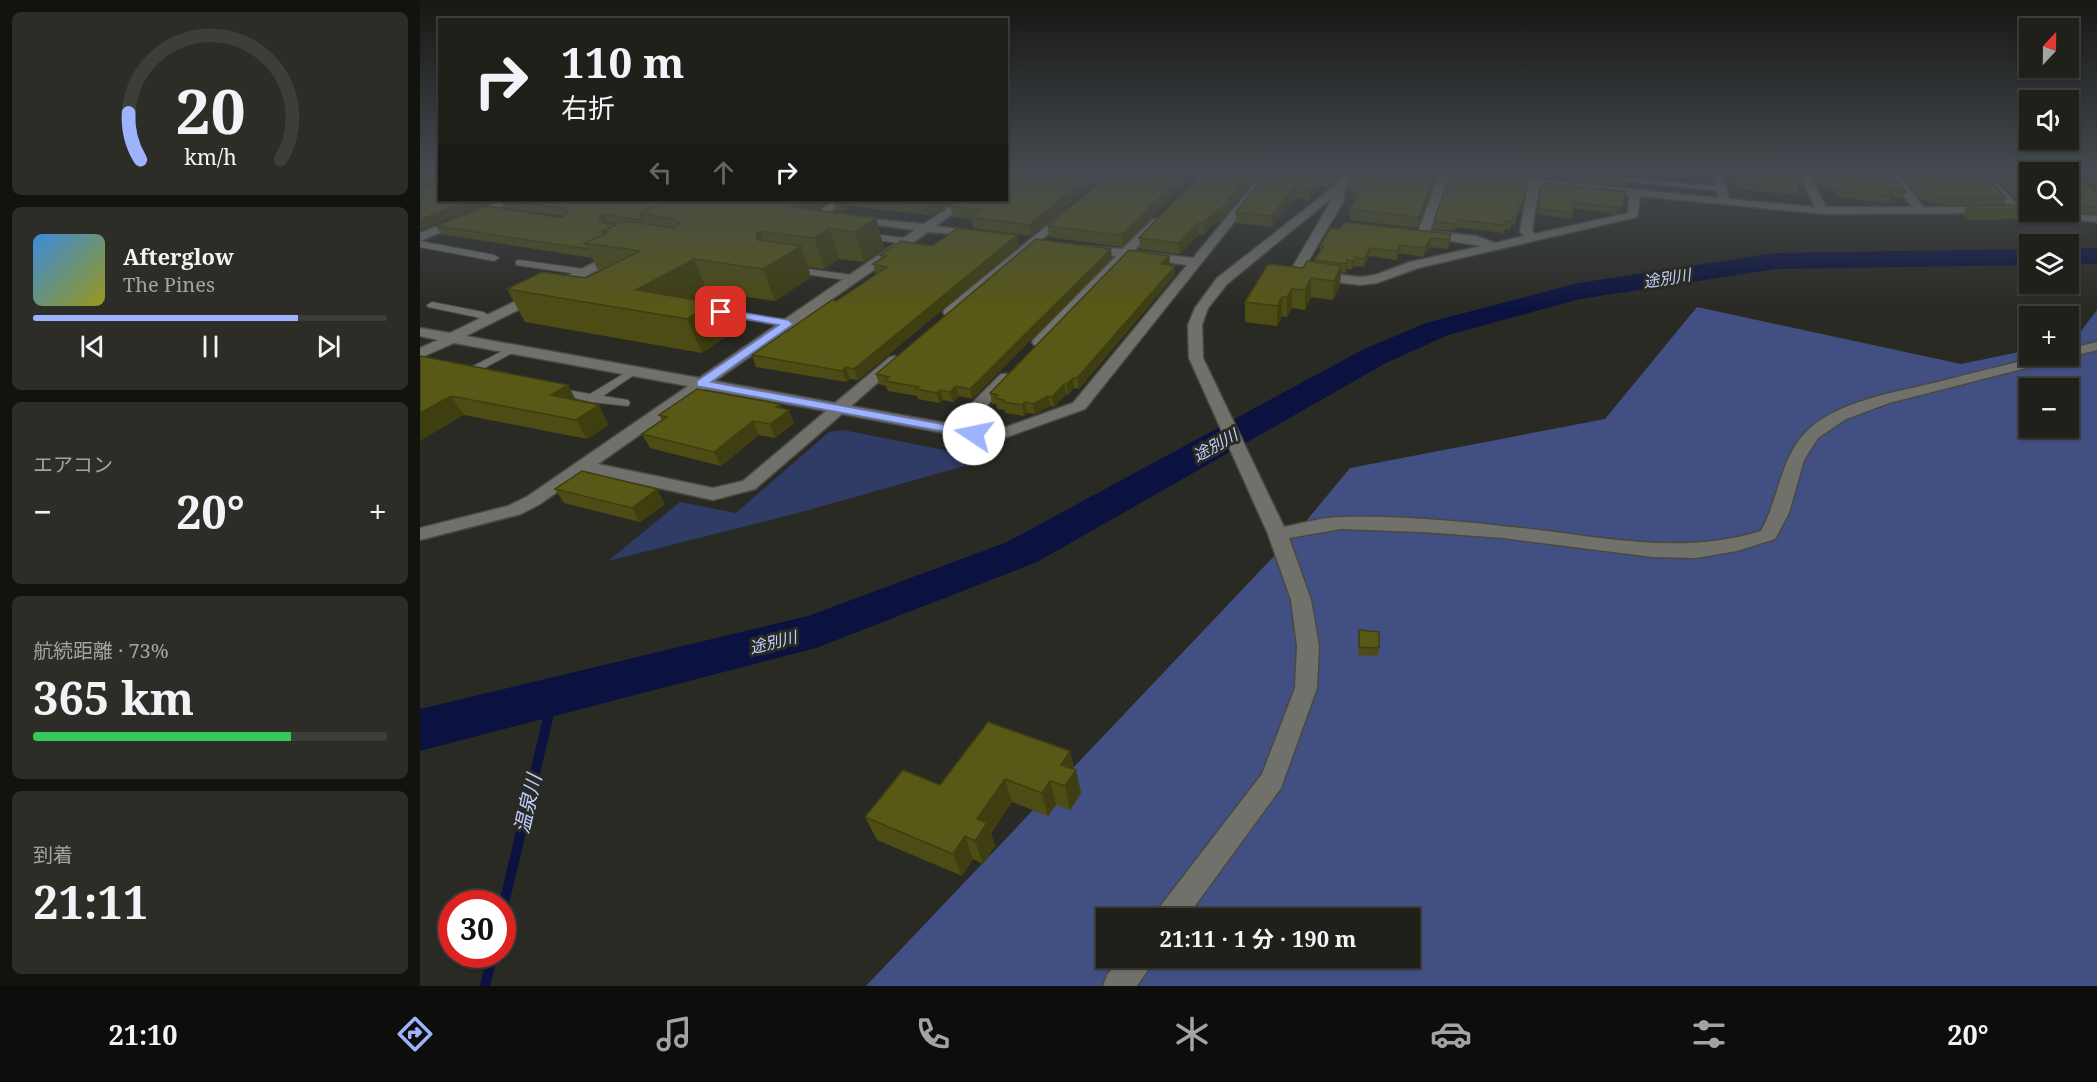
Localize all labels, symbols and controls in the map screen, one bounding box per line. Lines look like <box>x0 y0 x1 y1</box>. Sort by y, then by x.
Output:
north arrow <box>2019 18 2079 78</box>
map controls <box>2019 18 2079 438</box>
text: 110 m <box>561 33 685 90</box>
icon: right <box>462 42 540 120</box>
text: 20 <box>175 68 245 153</box>
text: 右折 <box>561 89 615 126</box>
button: sound <box>2019 90 2079 150</box>
text: km/h <box>184 143 237 172</box>
icon: left <box>644 156 677 189</box>
icon: ahead <box>707 156 740 189</box>
icon: right <box>770 156 803 189</box>
button: search <box>2019 162 2079 222</box>
button: layers <box>2019 234 2079 294</box>
text: Afterglow <box>123 241 234 271</box>
water label: 途別川 <box>1642 263 1694 293</box>
text: The Pines <box>123 271 215 298</box>
pin <box>695 286 746 337</box>
icon: arrive <box>704 295 737 328</box>
button: + <box>2019 306 2079 366</box>
icon: previous <box>76 330 109 363</box>
icon: pause <box>194 330 227 363</box>
icon: next <box>312 330 345 363</box>
button: − <box>2019 378 2079 438</box>
position arrow <box>942 402 1006 466</box>
water label: 途別川 <box>1189 423 1243 466</box>
text: エアコン <box>33 451 113 478</box>
text: 20° <box>176 481 245 542</box>
text: − <box>33 489 52 534</box>
text: + <box>369 489 387 534</box>
water label: 途別川 <box>747 625 801 658</box>
text: 航続距離 · 73% <box>33 637 169 664</box>
text: 365 km <box>33 667 194 728</box>
water label: 温泉川 <box>508 770 548 836</box>
text: 到着 <box>33 841 73 868</box>
text: 21:11 <box>33 871 148 932</box>
speed limit sign: 30 <box>438 890 516 968</box>
text: 21:11 · 1 分 · 190 m <box>1159 923 1357 953</box>
icon: directions <box>394 1013 436 1055</box>
icon: music <box>653 1013 695 1055</box>
icon: phone <box>912 1013 954 1055</box>
icon: climate <box>1171 1013 1213 1055</box>
icon: car <box>1430 1013 1472 1055</box>
icon: filters <box>1688 1013 1730 1055</box>
text: 21:10 <box>108 1016 178 1053</box>
text: 20° <box>1947 1016 1989 1053</box>

